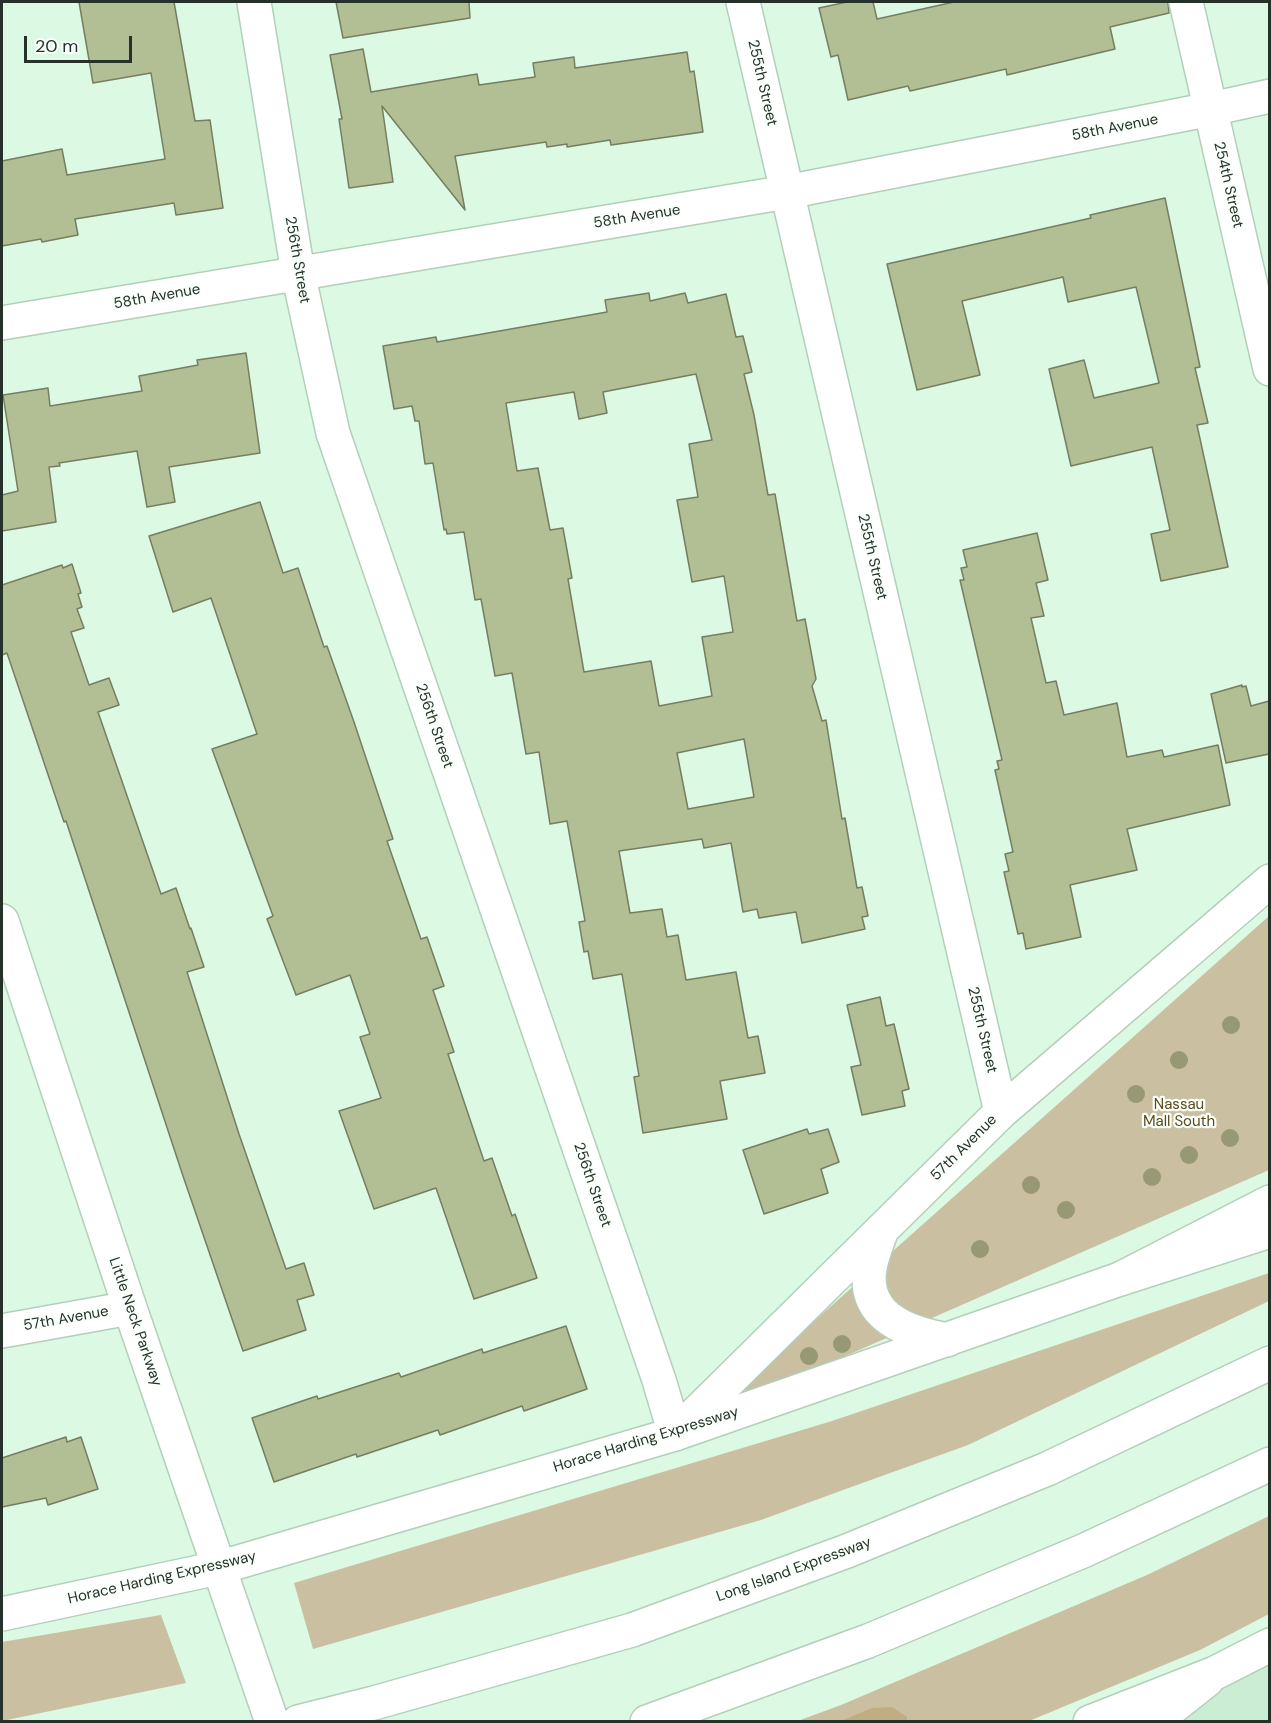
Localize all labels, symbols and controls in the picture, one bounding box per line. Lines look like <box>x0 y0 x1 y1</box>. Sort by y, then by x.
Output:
scale bar <box>27 24 135 62</box>
text: 20 m <box>35 34 78 58</box>
street label: 255th Street <box>743 38 781 128</box>
street label: 58th Avenue <box>1070 111 1160 145</box>
street label: 254th Street <box>1209 140 1247 230</box>
street label: 58th Avenue <box>592 201 682 233</box>
street label: 256th Street <box>280 215 314 305</box>
street label: 58th Avenue <box>112 281 202 313</box>
street label: 255th Street <box>853 512 891 602</box>
street label: 256th Street <box>411 681 457 771</box>
street label: 255th Street <box>963 985 1001 1075</box>
park label: Nassau Mall South <box>1143 1096 1215 1131</box>
street label: 57th Avenue <box>927 1111 1001 1185</box>
street label: 256th Street <box>569 1140 615 1230</box>
street label: Little Neck Parkway <box>104 1255 166 1389</box>
street label: 57th Avenue <box>22 1303 110 1335</box>
street label: Horace Harding Expressway <box>551 1403 741 1477</box>
street label: Long Island Expressway <box>714 1534 874 1606</box>
street label: Horace Harding Expressway <box>66 1548 258 1608</box>

